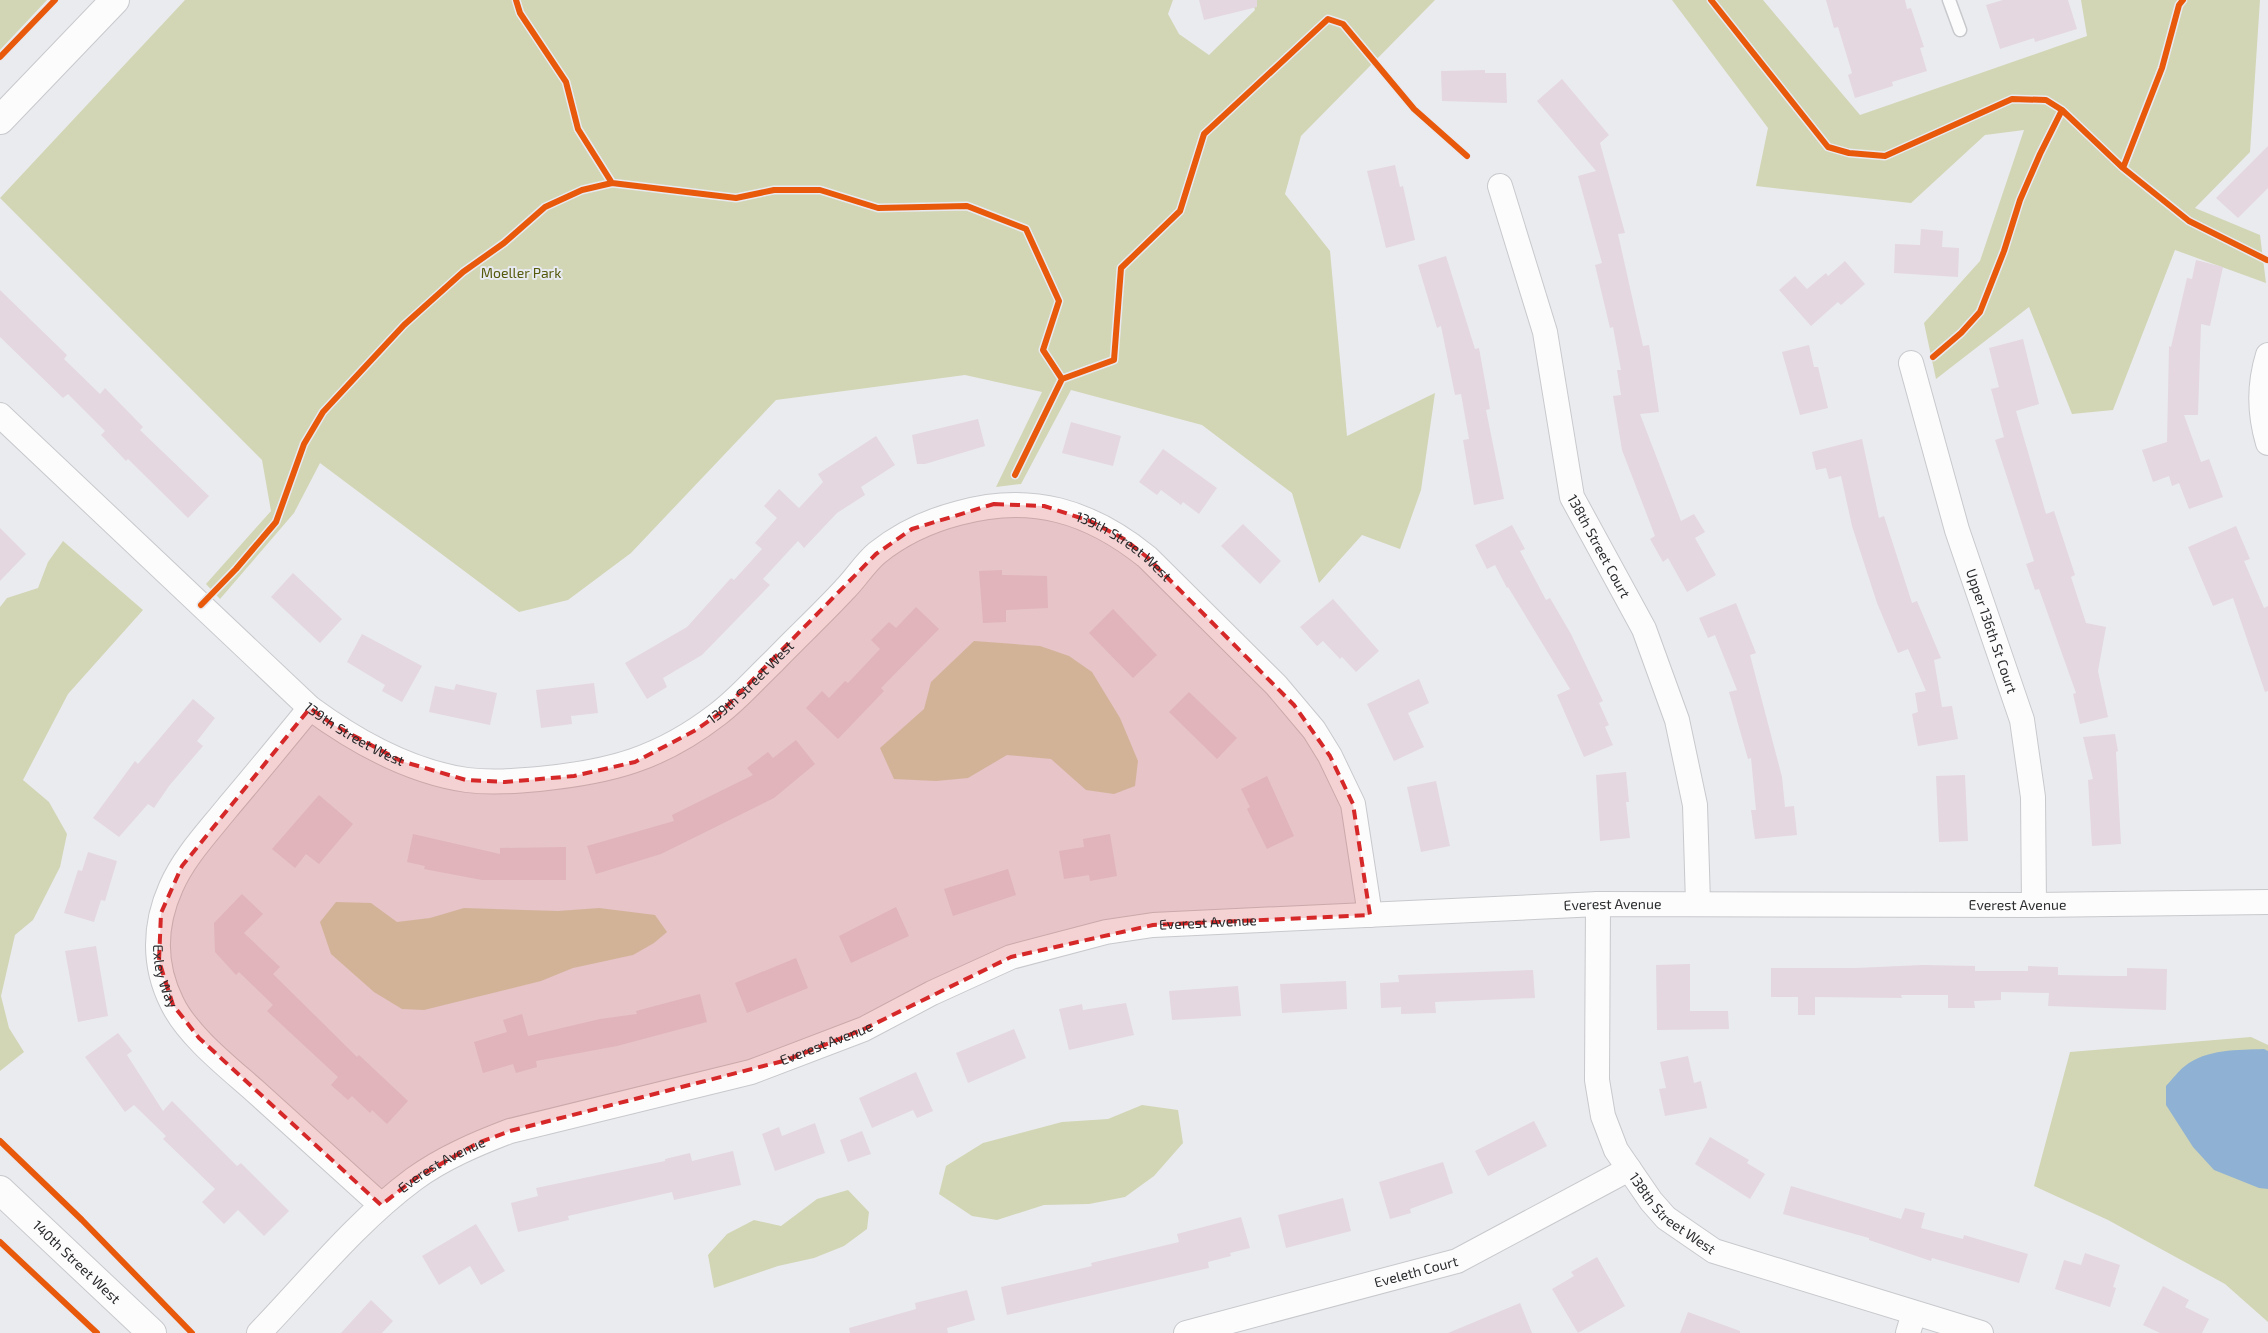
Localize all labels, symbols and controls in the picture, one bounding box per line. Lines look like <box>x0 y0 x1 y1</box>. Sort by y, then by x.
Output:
park label: Moeller Park <box>481 264 561 281</box>
street label: 138th Street Court <box>1564 491 1634 601</box>
street label: 139th Street West <box>1074 507 1175 585</box>
street label: Upper 136th St Court <box>1963 566 2021 695</box>
street label: 139th Street West <box>704 637 797 727</box>
street label: 139th Street West <box>301 698 407 769</box>
street label: Everest Avenue <box>1563 895 1662 914</box>
street label: Everest Avenue <box>1969 896 2067 913</box>
street label: Everest Avenue <box>1159 911 1257 933</box>
street label: Exley Way <box>150 944 182 1011</box>
street label: Everest Avenue <box>777 1017 875 1068</box>
street label: Everest Avenue <box>394 1133 488 1196</box>
street label: 138th Street West <box>1626 1169 1719 1258</box>
street label: 140th Street West <box>29 1216 124 1307</box>
street label: Eveleth Court <box>1372 1252 1460 1291</box>

